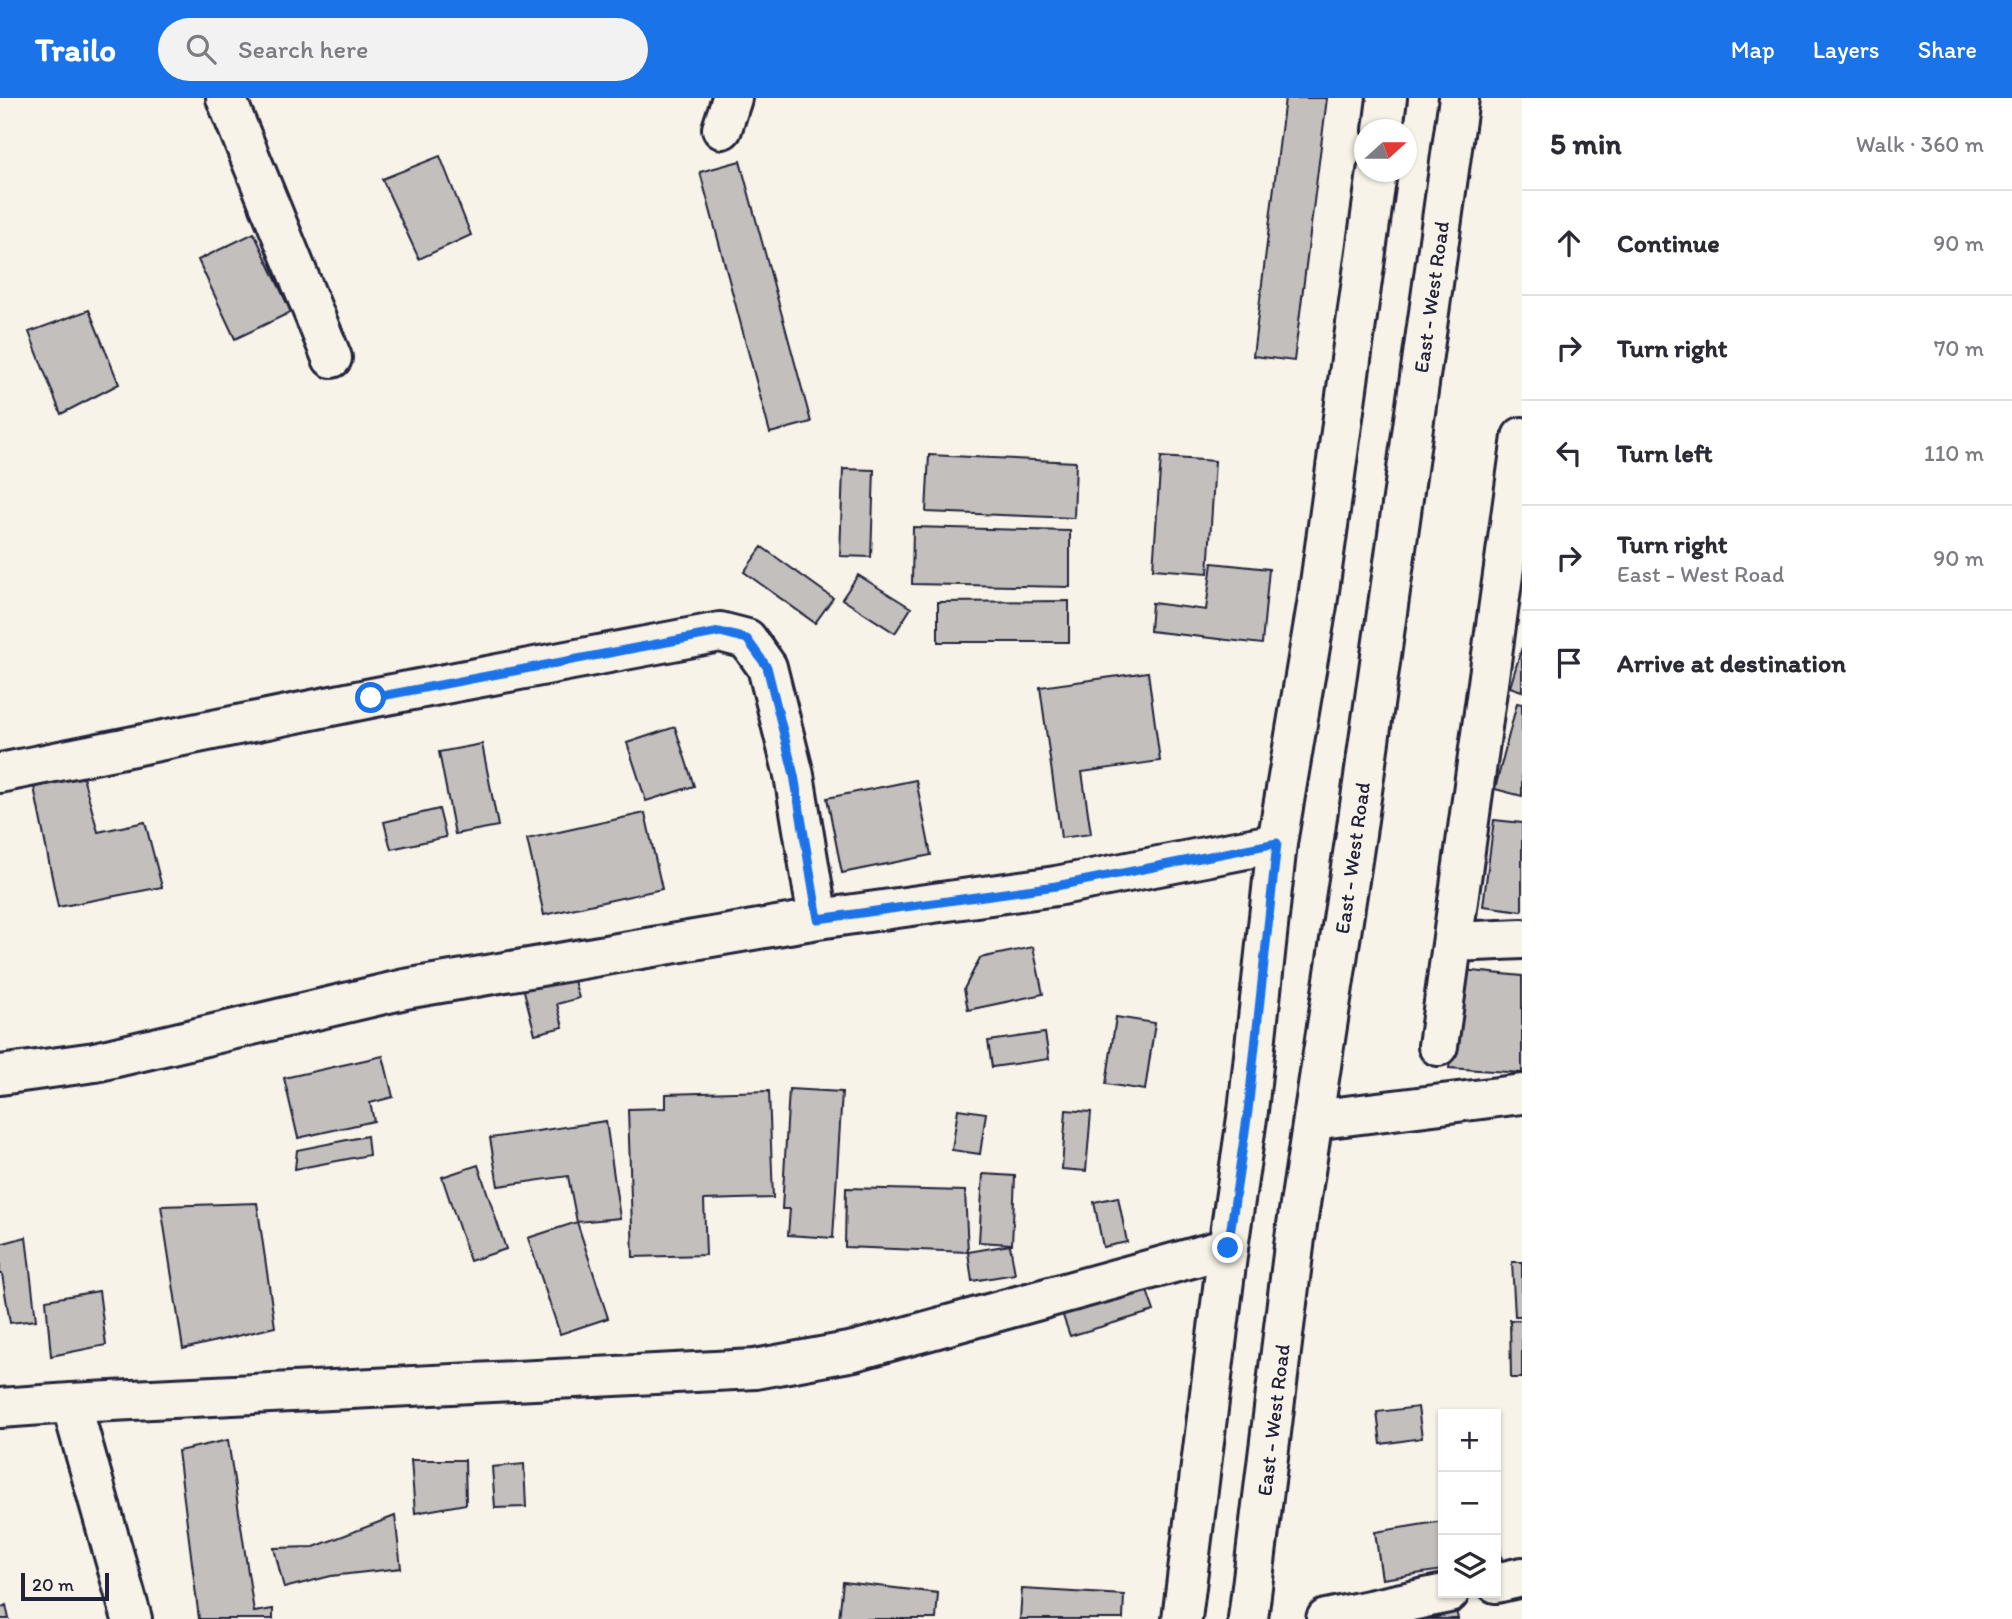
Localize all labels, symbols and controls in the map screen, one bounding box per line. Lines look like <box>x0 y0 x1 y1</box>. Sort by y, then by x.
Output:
search box <box>158 18 648 81</box>
text: Trailo <box>35 30 116 69</box>
icon: search <box>182 30 220 68</box>
text: Search here <box>238 33 368 65</box>
text: Map <box>1731 35 1775 64</box>
text: Layers <box>1813 35 1880 64</box>
text: Share <box>1918 35 1977 64</box>
north arrow <box>1354 119 1417 182</box>
text: 5 min <box>1550 125 1621 162</box>
text: Walk · 360 m <box>1856 130 1984 158</box>
street label: East - West Road <box>1408 220 1454 374</box>
icon: ahead <box>1550 224 1588 262</box>
text: Continue <box>1617 227 1720 259</box>
text: 90 m <box>1933 229 1984 257</box>
icon: right <box>1550 329 1588 367</box>
text: Turn right <box>1617 332 1728 364</box>
text: 70 m <box>1934 334 1984 362</box>
icon: left <box>1550 434 1588 472</box>
text: Turn left <box>1617 437 1713 469</box>
text: 110 m <box>1924 439 1984 467</box>
text: Turn right <box>1617 528 1728 560</box>
icon: right <box>1550 539 1588 577</box>
text: 90 m <box>1933 544 1984 572</box>
text: East - West Road <box>1617 560 1784 588</box>
icon: arrive <box>1550 644 1588 682</box>
text: Arrive at destination <box>1617 647 1846 679</box>
route start <box>355 682 386 713</box>
street label: East - West Road <box>1329 781 1375 935</box>
route end <box>1212 1232 1243 1263</box>
street label: East - West Road <box>1251 1343 1295 1497</box>
map controls <box>1438 1409 1501 1598</box>
button: + <box>1438 1409 1501 1472</box>
button: − <box>1438 1472 1501 1535</box>
button: layers <box>1438 1535 1501 1598</box>
scale bar <box>21 1570 108 1602</box>
text: 20 m <box>32 1573 74 1596</box>

